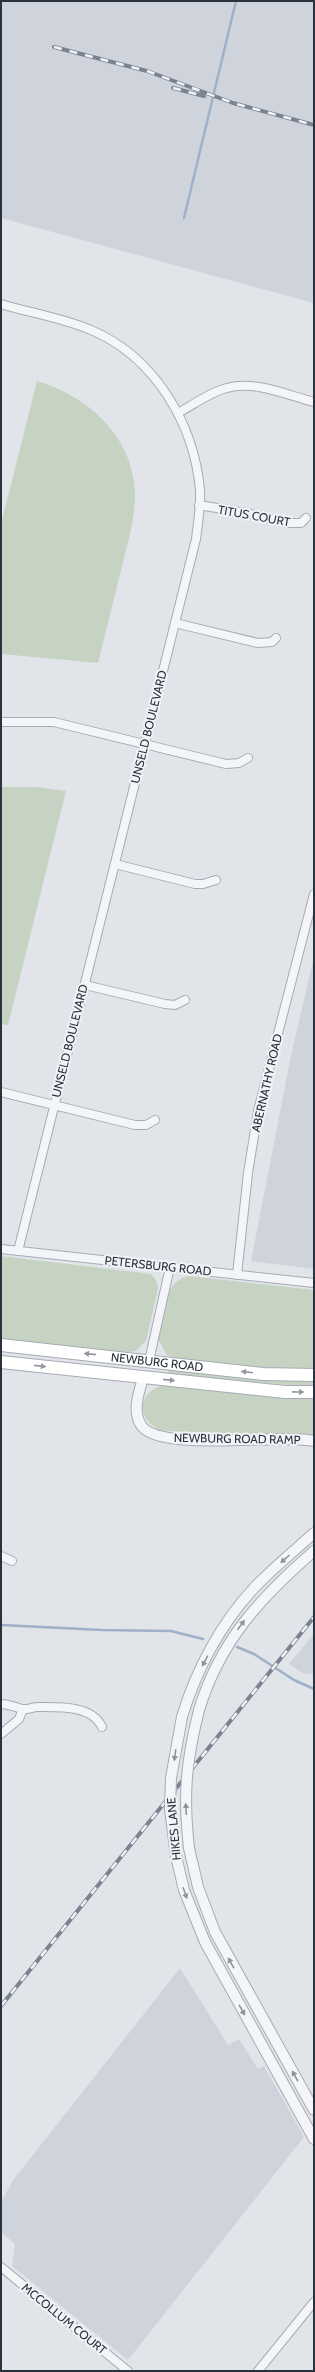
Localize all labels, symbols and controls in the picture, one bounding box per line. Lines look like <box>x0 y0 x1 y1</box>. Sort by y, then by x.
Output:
street label: TITUS COURT <box>217 502 292 529</box>
street label: UNSELD BOULEVARD <box>127 668 170 785</box>
street label: UNSELD BOULEVARD <box>48 982 91 1099</box>
street label: ABERNATHY ROAD <box>248 1032 285 1134</box>
street label: PETERSBURG ROAD <box>104 1252 212 1279</box>
street label: NEWBURG ROAD <box>110 1349 204 1374</box>
one-way arrow <box>84 1351 96 1358</box>
one-way arrow <box>34 1363 46 1369</box>
one-way arrow <box>241 1369 253 1376</box>
one-way arrow <box>163 1377 175 1384</box>
one-way arrow <box>292 1389 305 1395</box>
street label: NEWBURG ROAD RAMP <box>174 1430 301 1447</box>
one-way arrow <box>280 1555 290 1564</box>
one-way arrow <box>236 1620 245 1631</box>
one-way arrow <box>202 1655 208 1666</box>
one-way arrow <box>171 1749 178 1761</box>
street label: HIKES LANE <box>163 1797 184 1861</box>
one-way arrow <box>182 1803 189 1815</box>
one-way arrow <box>183 1888 189 1900</box>
one-way arrow <box>228 1957 235 1969</box>
one-way arrow <box>239 2004 246 2016</box>
one-way arrow <box>292 2071 298 2082</box>
street label: MCCOLLUM COURT <box>19 2280 110 2358</box>

